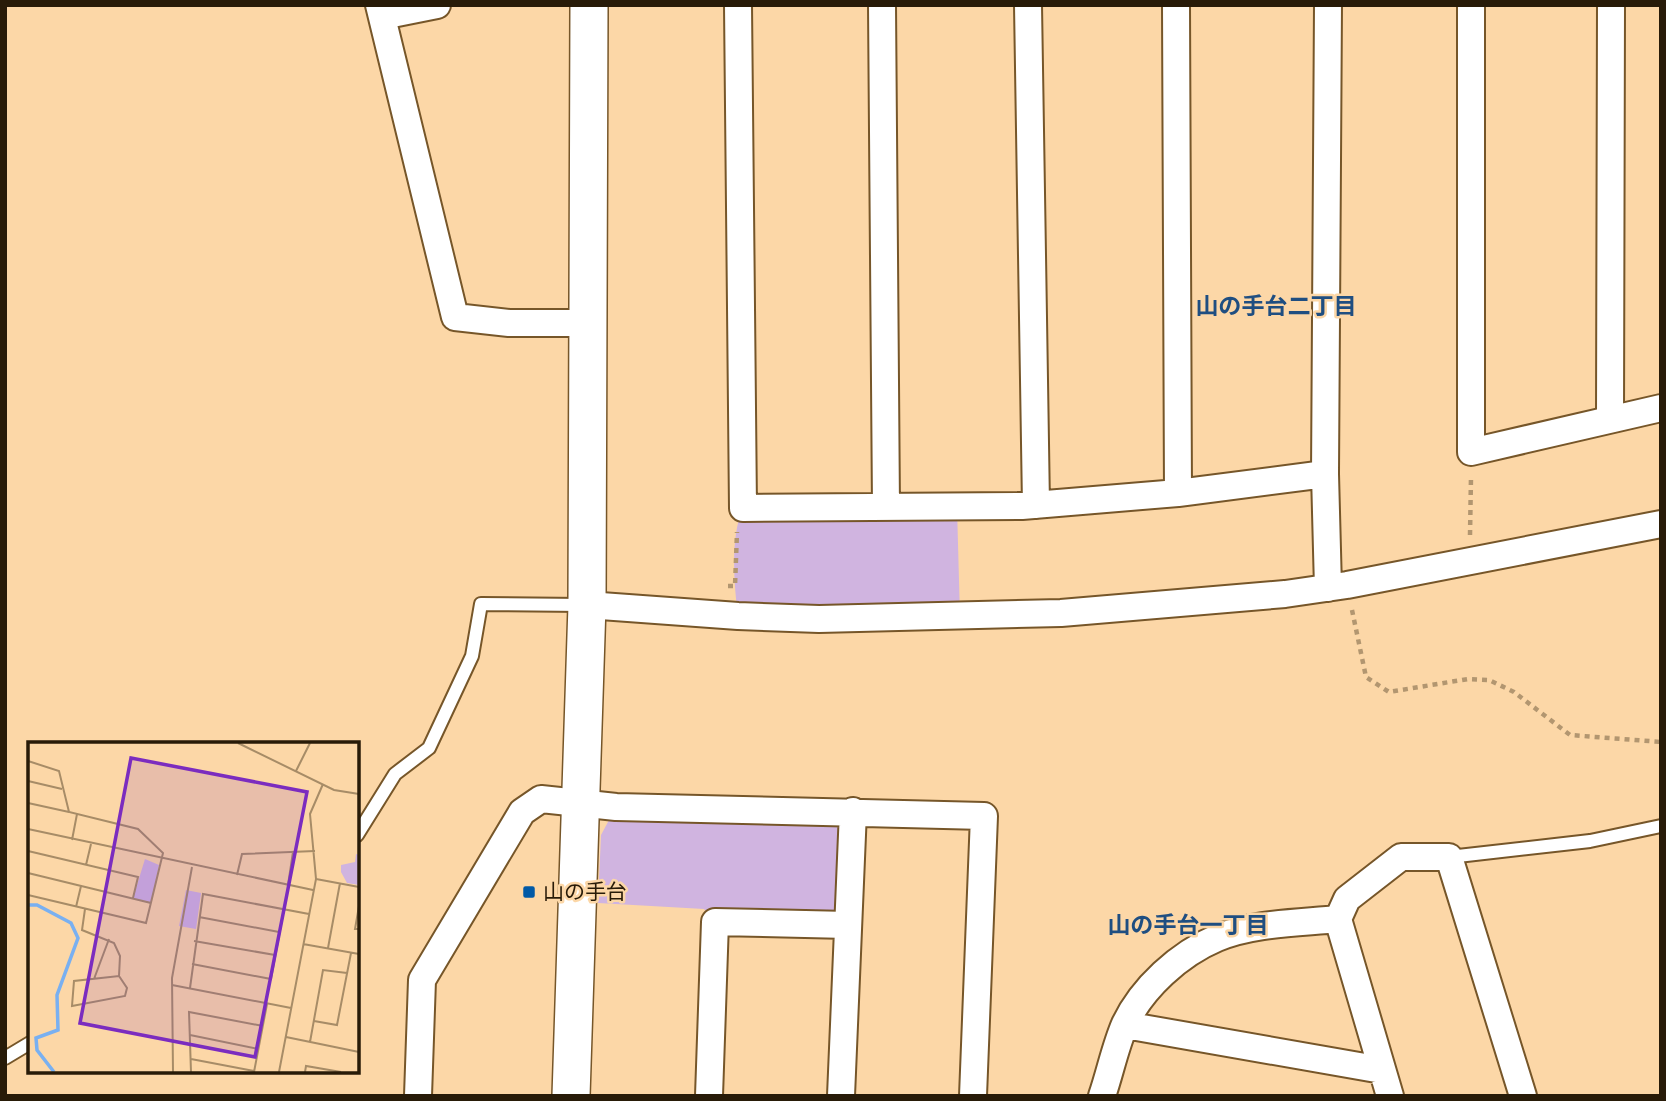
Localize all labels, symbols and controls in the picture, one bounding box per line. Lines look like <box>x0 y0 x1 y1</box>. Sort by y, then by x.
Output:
district label: 山の手台二丁目 <box>1196 292 1357 320</box>
inset map <box>28 742 359 1073</box>
place label: 山の手台 <box>543 879 627 904</box>
marker: 山の手台 <box>521 884 537 900</box>
district label: 山の手台一丁目 <box>1108 911 1269 939</box>

